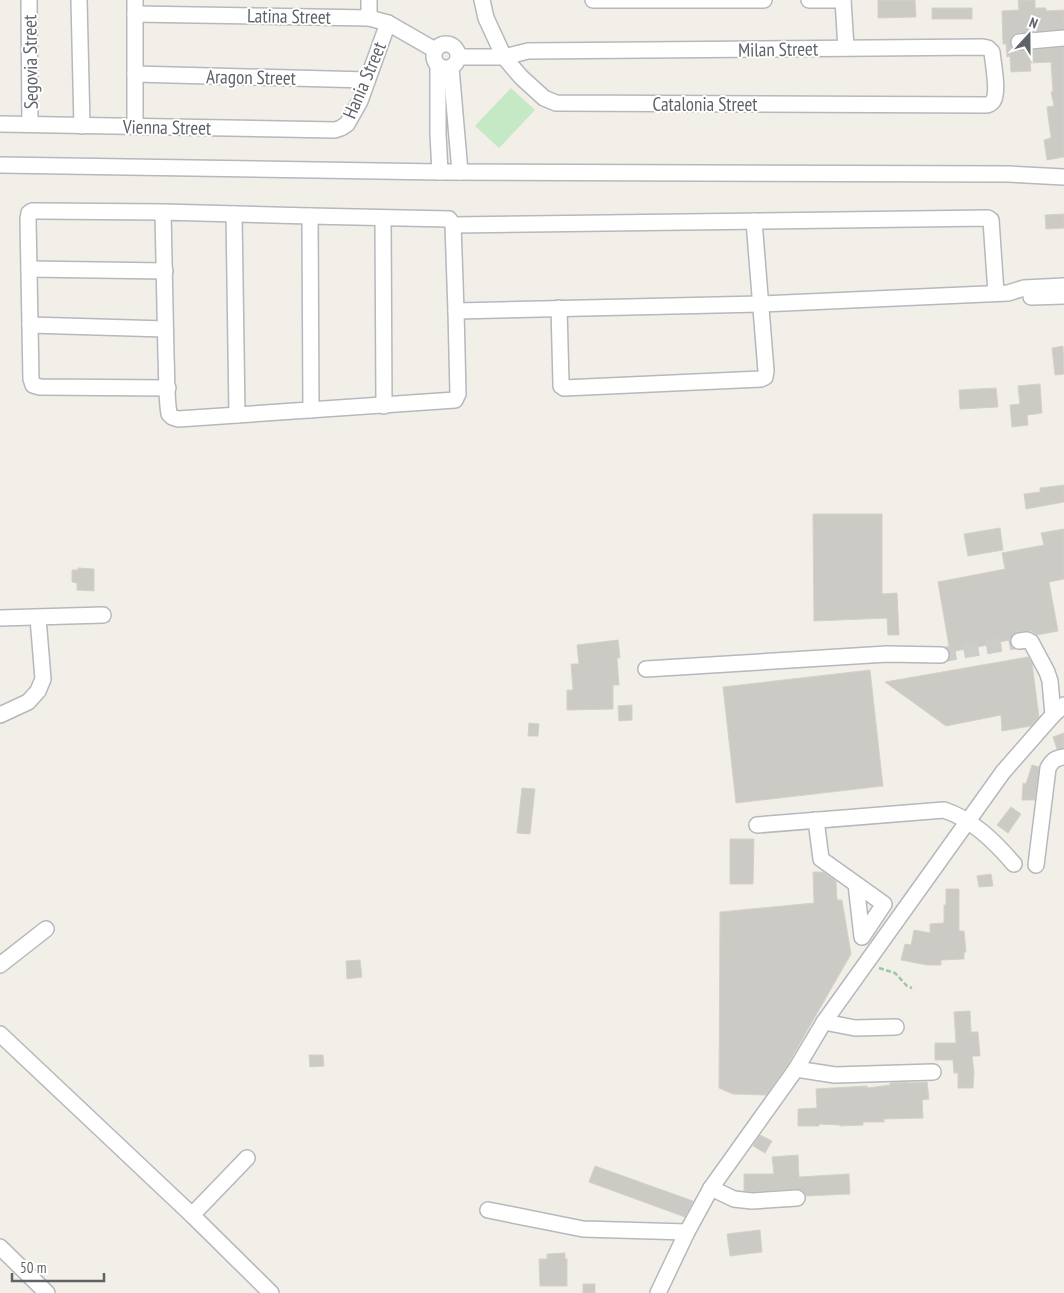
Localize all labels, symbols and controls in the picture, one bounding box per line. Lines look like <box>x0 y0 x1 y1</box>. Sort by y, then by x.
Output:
street label: Latina Street <box>247 3 332 29</box>
north arrow <box>1004 10 1054 60</box>
text: N <box>1027 13 1040 33</box>
street label: Segovia Street <box>17 14 43 109</box>
street label: Milan Street <box>738 36 819 62</box>
street label: Hania Street <box>337 37 391 122</box>
street label: Aragon Street <box>206 64 297 90</box>
street label: Catalonia Street <box>653 92 758 116</box>
street label: Vienna Street <box>122 114 212 140</box>
scale bar <box>12 1250 105 1282</box>
text: 50 m <box>20 1258 46 1277</box>

